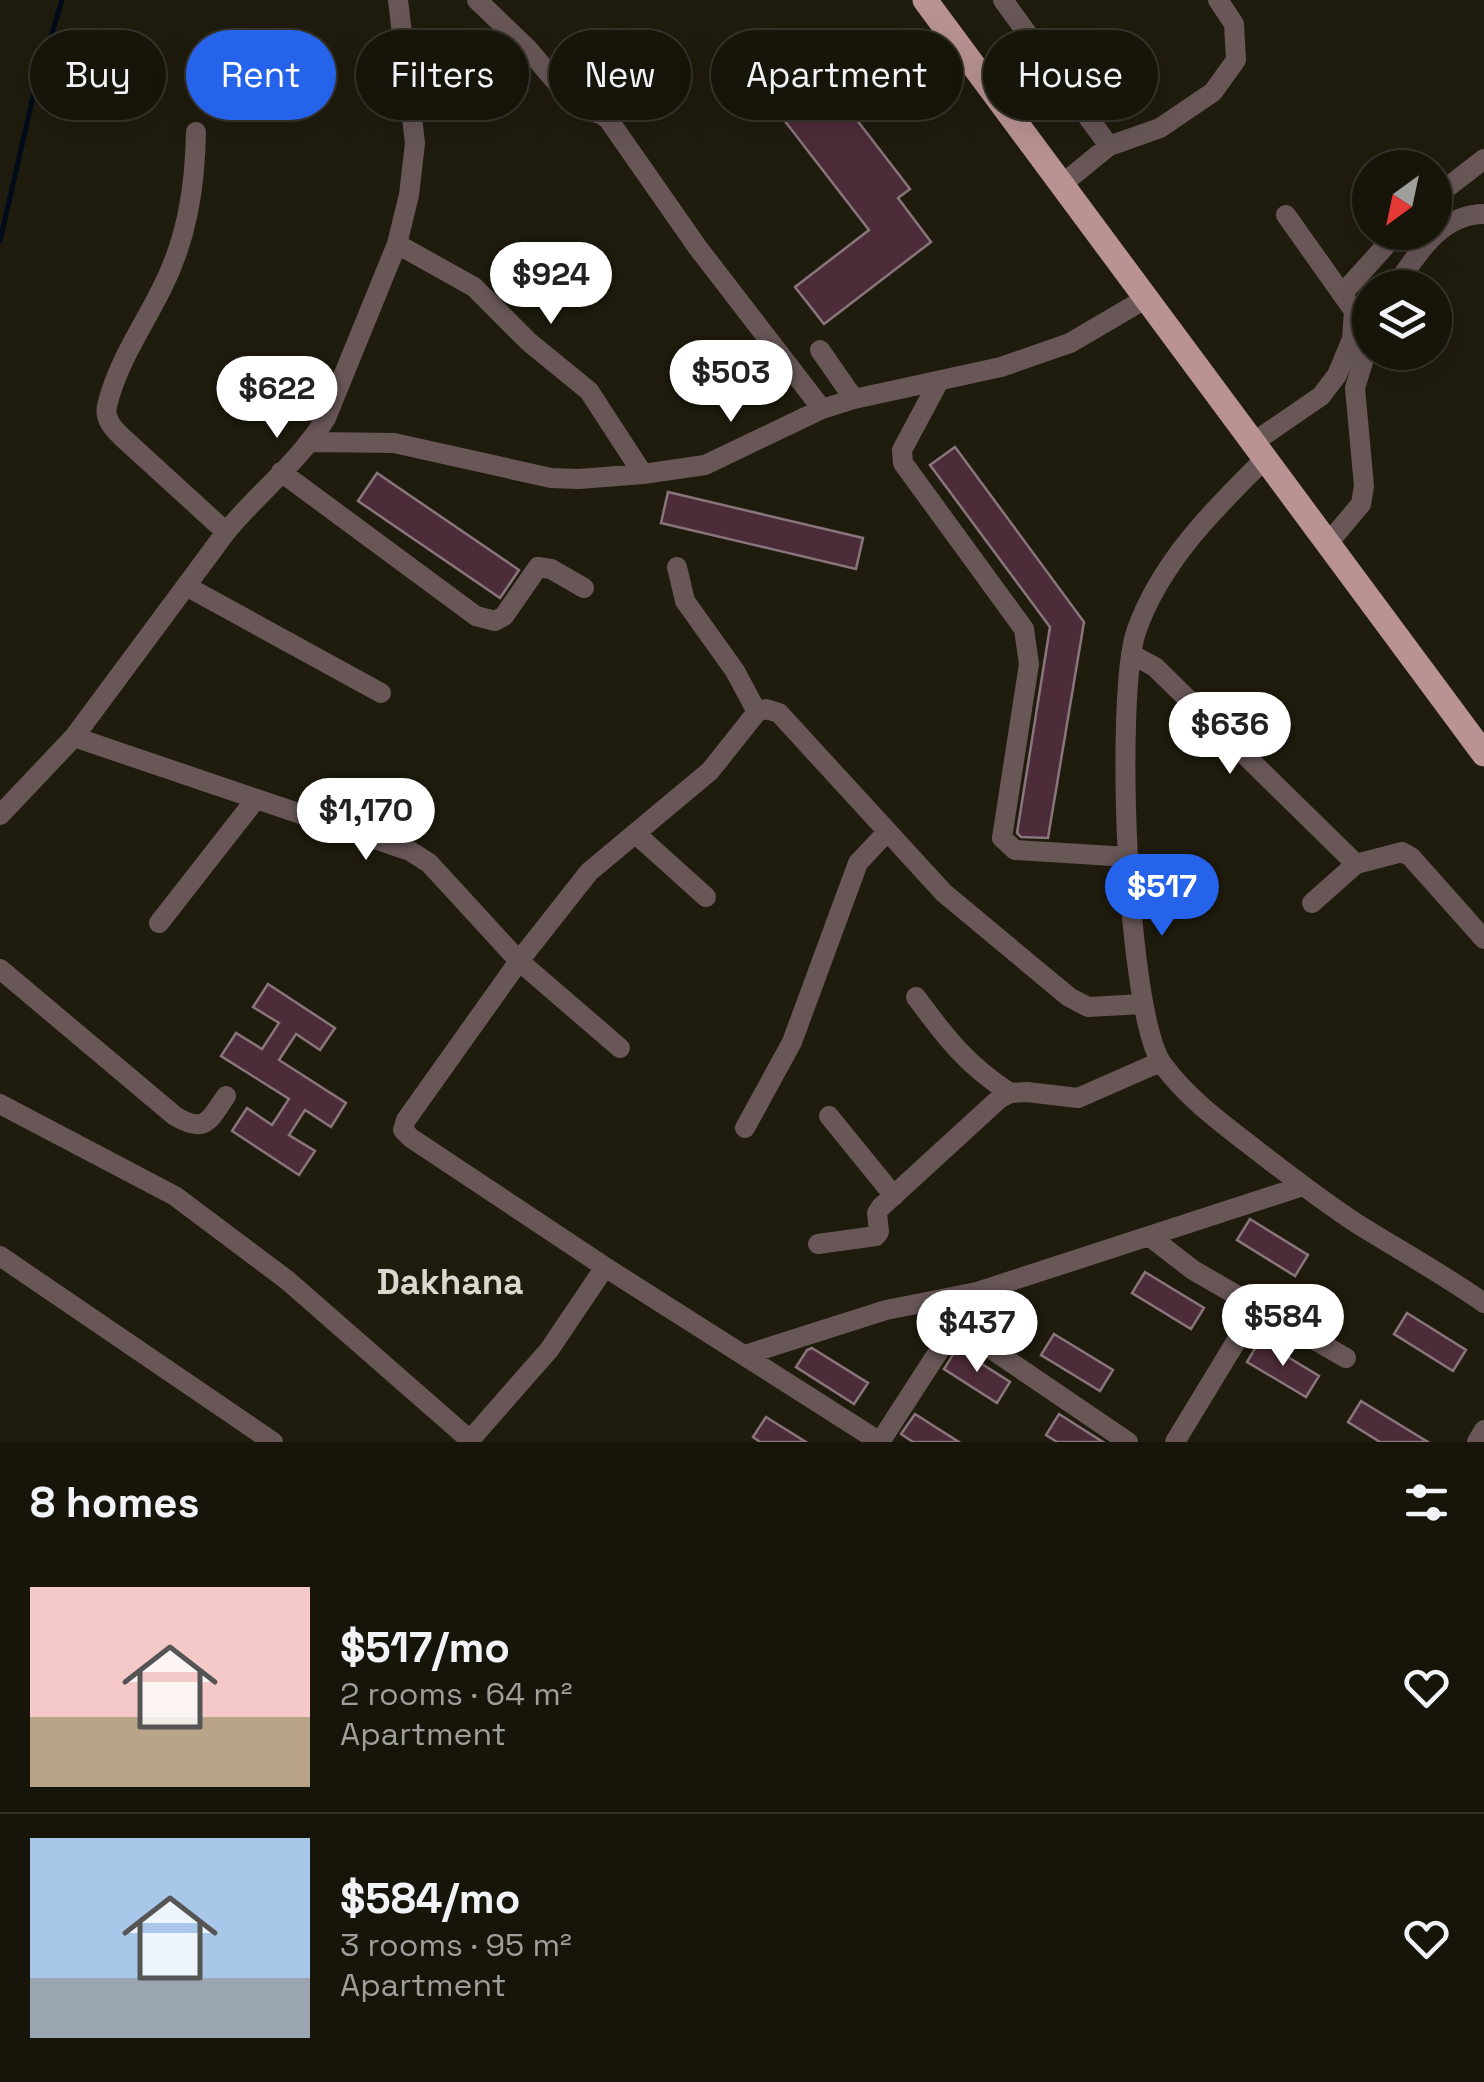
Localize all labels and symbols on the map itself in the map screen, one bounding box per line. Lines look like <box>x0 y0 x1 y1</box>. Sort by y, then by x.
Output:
north arrow <box>1352 150 1452 250</box>
pin: $924 <box>492 242 610 327</box>
pin: $503 <box>672 340 790 425</box>
pin: $622 <box>218 356 336 441</box>
pin: $636 <box>1171 692 1289 777</box>
pin: $1,170 <box>285 778 447 863</box>
pin: $517 <box>1103 854 1221 939</box>
district label: Dakhana <box>377 1260 523 1304</box>
pin: $584 <box>1224 1284 1342 1369</box>
pin: $437 <box>918 1290 1036 1375</box>

